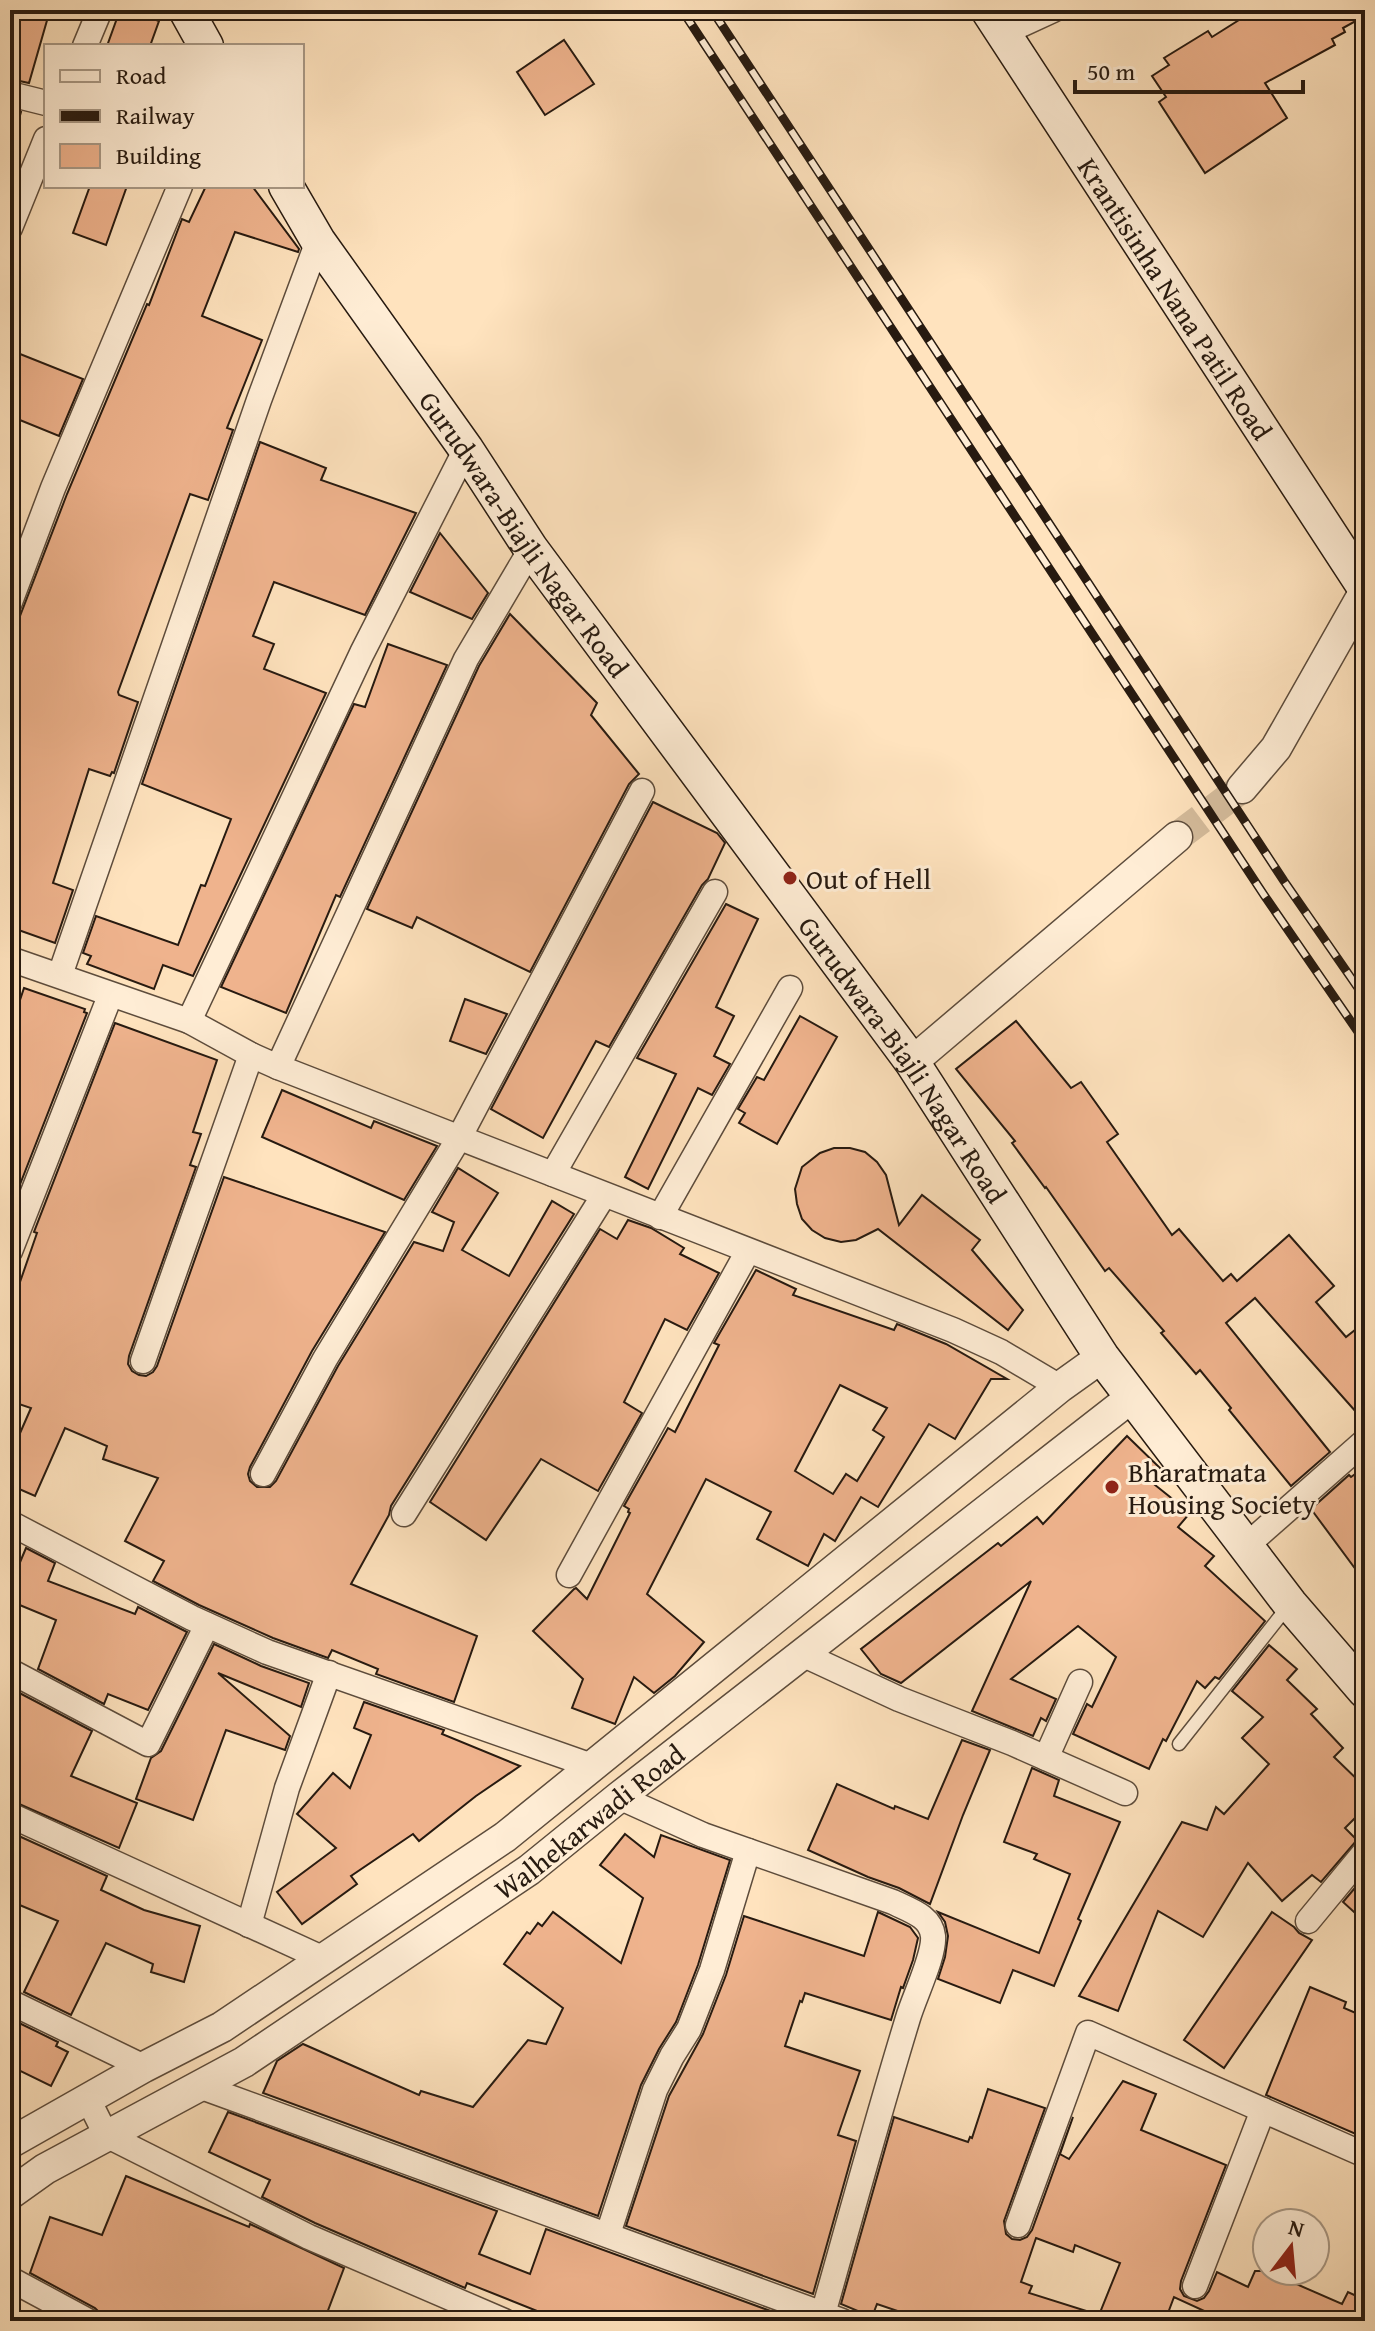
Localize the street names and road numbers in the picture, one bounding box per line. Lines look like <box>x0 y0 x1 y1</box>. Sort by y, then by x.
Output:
street label: Krantisinha Nana Patil Road <box>1069 149 1283 448</box>
street label: Gurudwara-Biajli Nagar Road <box>410 382 640 685</box>
street label: Gurudwara-Biajli Nagar Road <box>789 907 1018 1211</box>
street label: Walhekarwadi Road <box>486 1733 693 1909</box>

